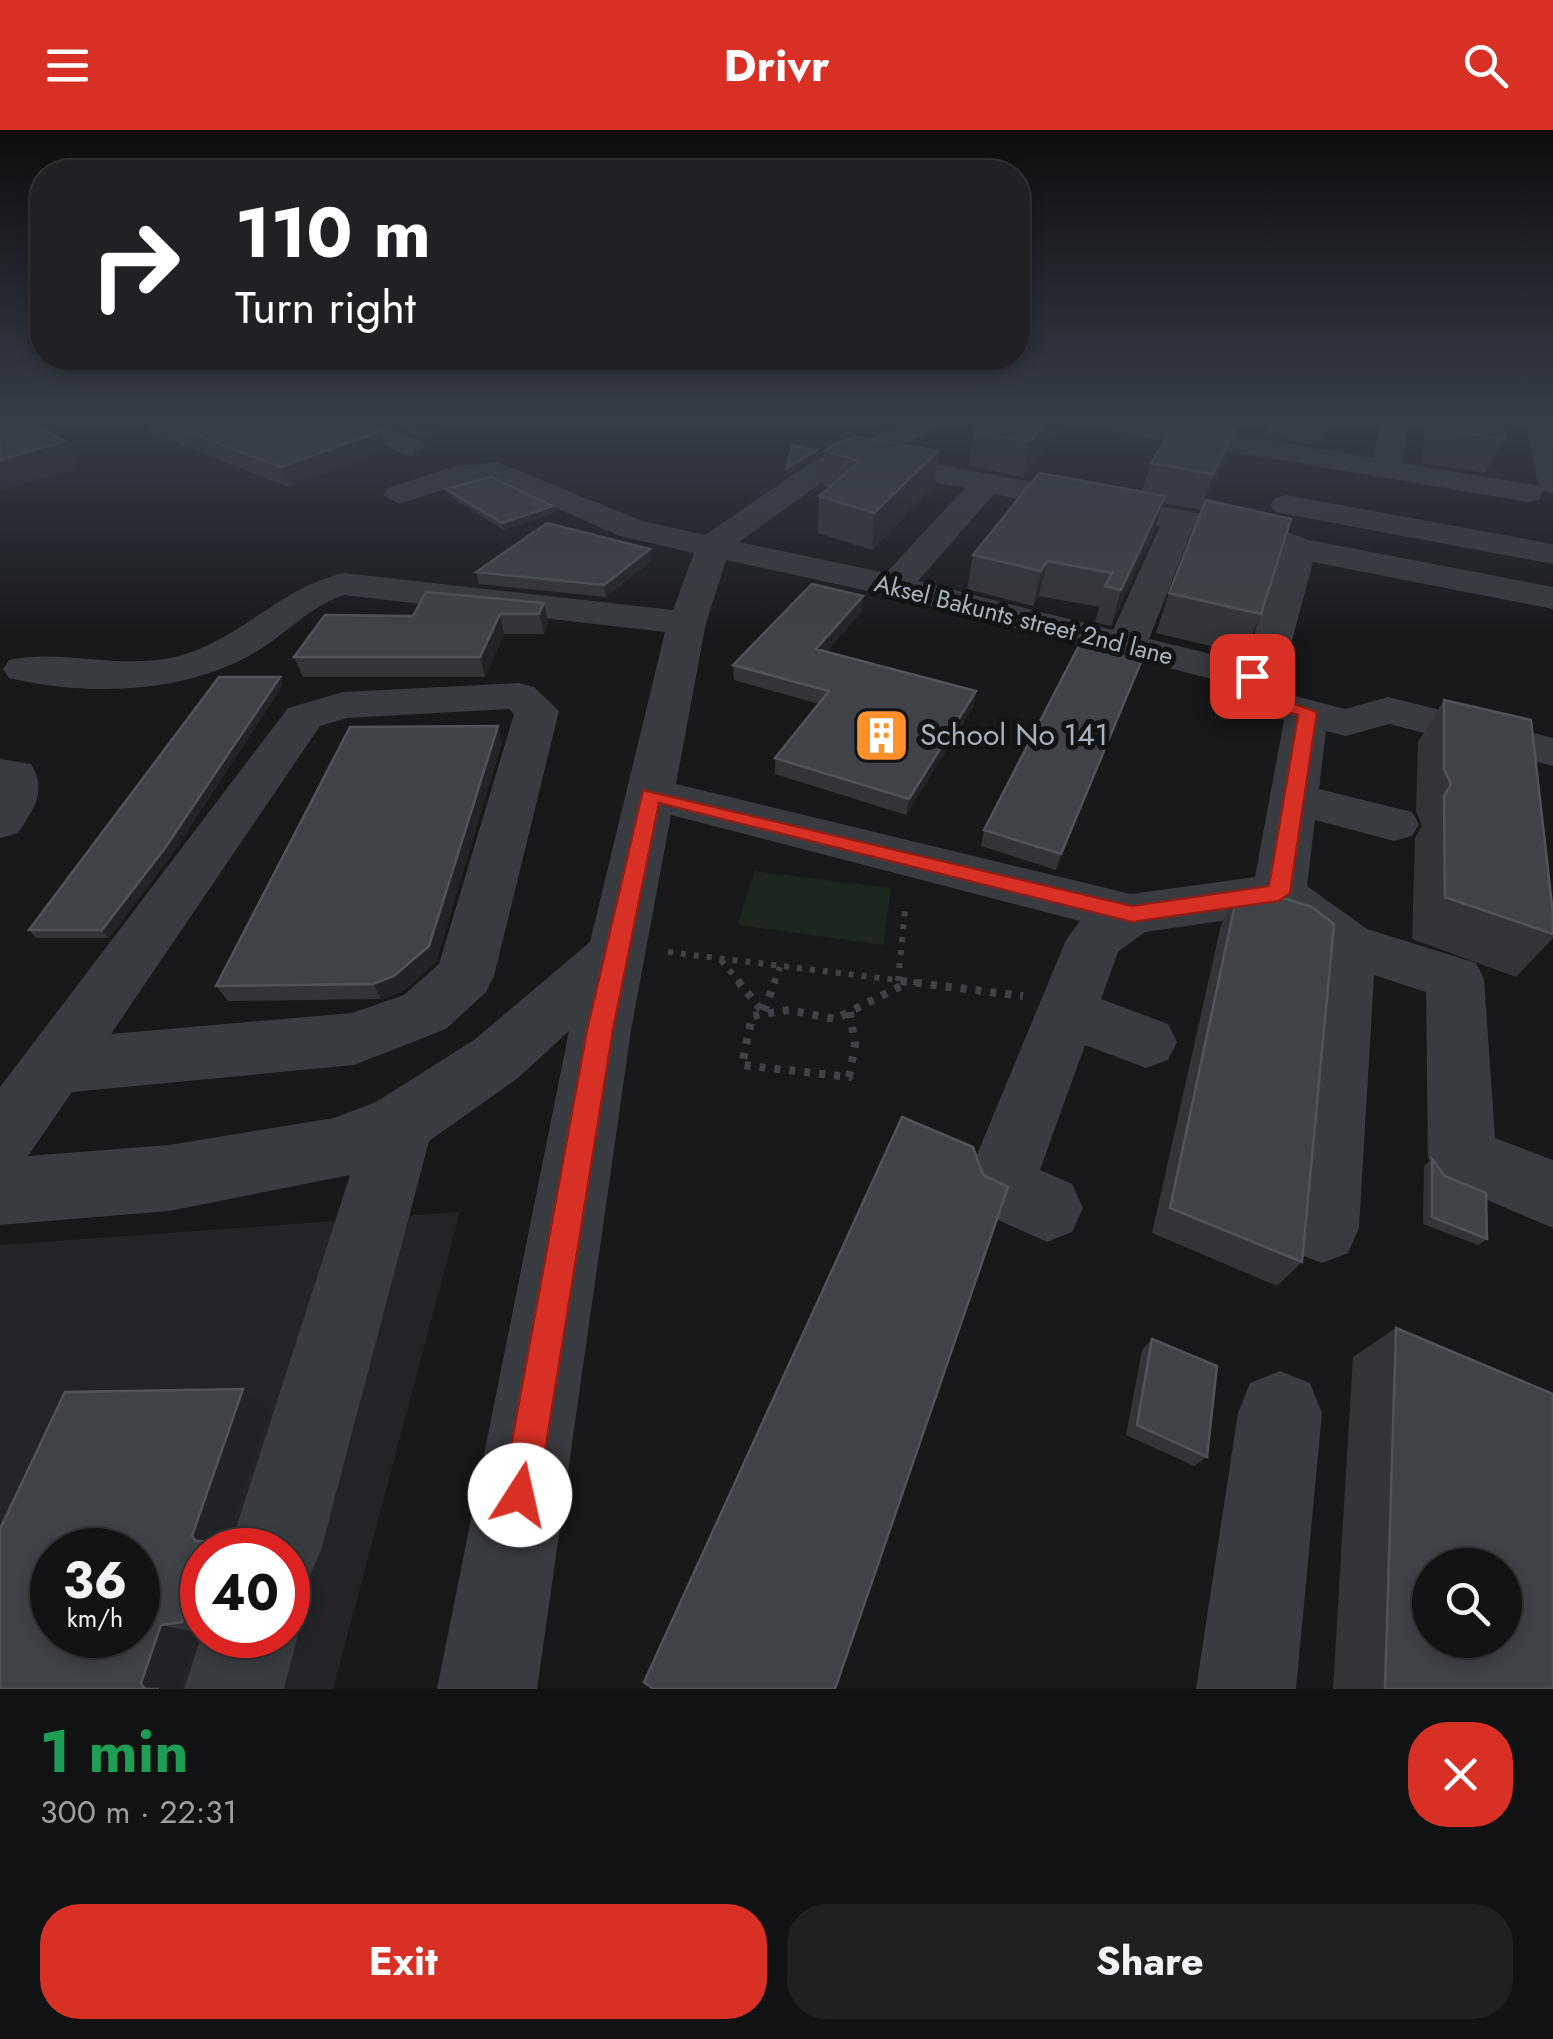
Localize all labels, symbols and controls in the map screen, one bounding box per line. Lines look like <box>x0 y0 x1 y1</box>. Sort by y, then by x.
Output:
text: Drivr <box>723 33 830 98</box>
icon: menu <box>40 38 95 93</box>
icon: search <box>1458 38 1513 93</box>
text: 110 m <box>235 182 431 283</box>
icon: right <box>70 200 200 330</box>
text: Turn right <box>235 275 416 340</box>
street label: Aksel Bakunts street 2nd lane <box>871 564 1177 674</box>
pin <box>1210 634 1295 719</box>
icon: arrive <box>1225 649 1280 704</box>
building icon: School No 141 <box>851 705 911 765</box>
place label: School No 141 <box>920 713 1108 756</box>
position arrow <box>468 1443 572 1547</box>
speed limit sign: 40 <box>180 1528 310 1658</box>
text: 36 <box>63 1544 127 1617</box>
map controls <box>1412 1548 1522 1658</box>
button: search <box>1412 1548 1522 1658</box>
text: km/h <box>67 1600 123 1636</box>
text: 1 min <box>40 1708 189 1795</box>
button: close <box>1408 1722 1513 1827</box>
text: 300 m · 22:31 <box>40 1789 237 1835</box>
button: Exit <box>40 1904 767 2019</box>
button: Share <box>787 1904 1513 2019</box>

